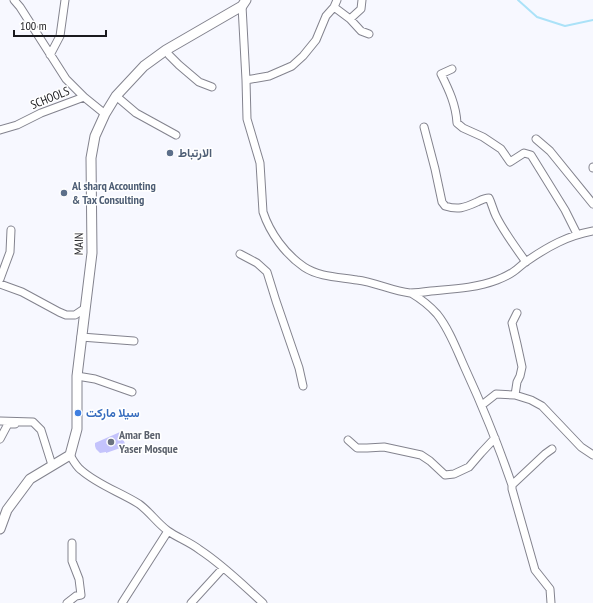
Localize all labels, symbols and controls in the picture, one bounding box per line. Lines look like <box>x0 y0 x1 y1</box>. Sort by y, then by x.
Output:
scale bar <box>14 12 106 38</box>
text: 100 m <box>20 18 47 33</box>
street label: SCHOOLS <box>28 83 71 112</box>
place label: الارتباط <box>178 145 212 161</box>
marker: الارتباط <box>165 148 175 158</box>
place label: Al sharq Accounting & Tax Consulting <box>71 178 156 207</box>
marker: Al sharq Accounting & Tax Consulting <box>59 188 69 198</box>
street label: MAIN <box>71 233 86 255</box>
place label: سيلا ماركت <box>86 405 140 421</box>
marker: سيلا ماركت <box>73 408 83 418</box>
place label: Amar Ben Yaser Mosque <box>118 427 178 456</box>
marker: Amar Ben Yaser Mosque <box>106 437 116 447</box>

